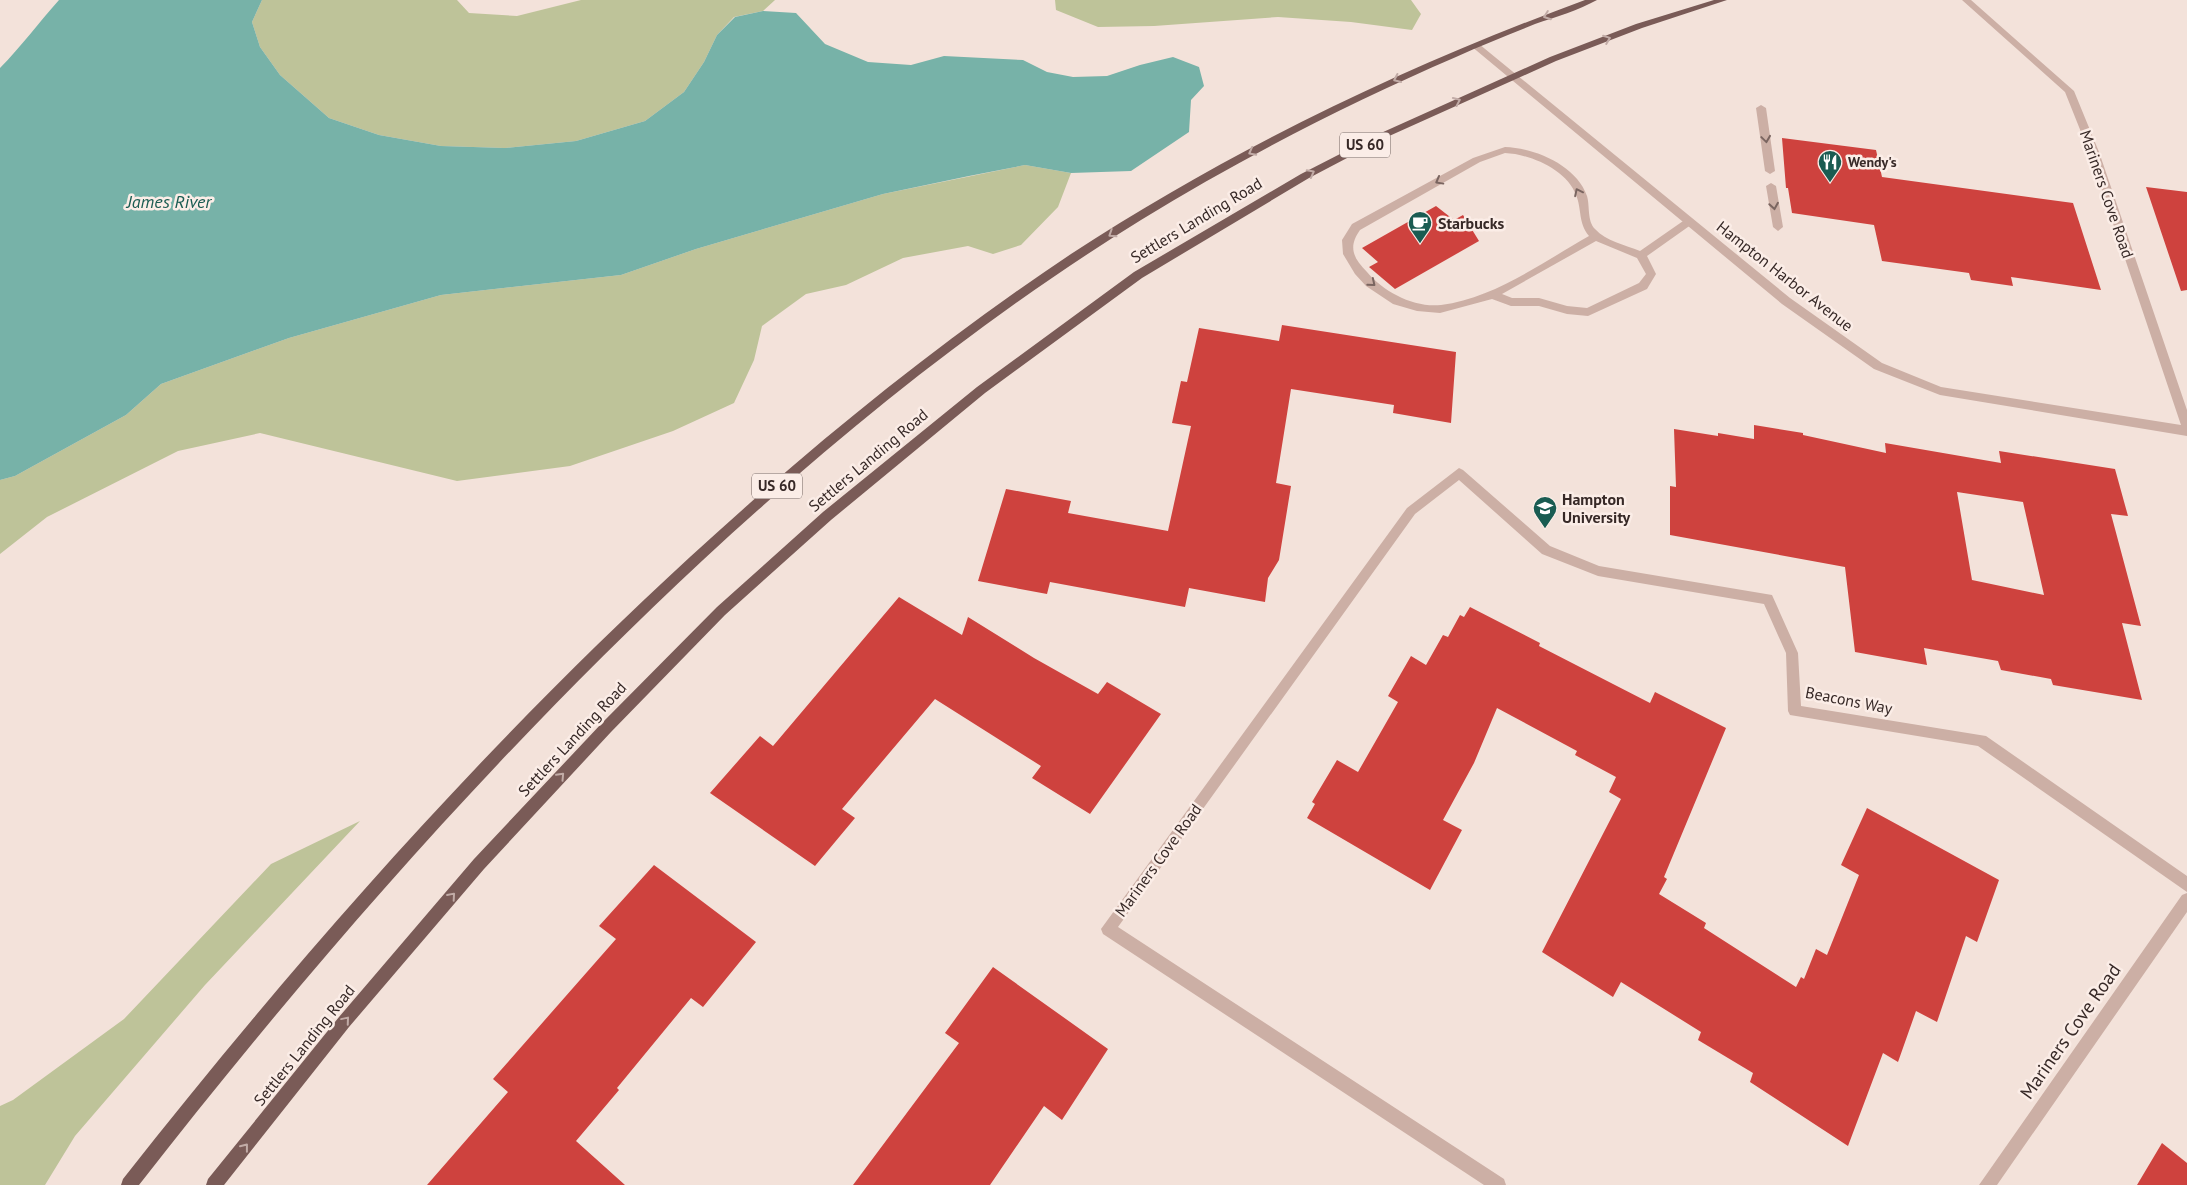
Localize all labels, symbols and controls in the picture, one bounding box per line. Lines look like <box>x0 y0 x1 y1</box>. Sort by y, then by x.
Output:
one-way arrow <box>1543 10 1552 20</box>
one-way arrow <box>1602 35 1610 45</box>
one-way arrow <box>1393 73 1402 83</box>
one-way arrow <box>1452 97 1461 107</box>
street label: Mariners Cove Road <box>2076 127 2138 261</box>
road number: US 60 <box>1340 132 1390 158</box>
one-way arrow <box>1760 135 1770 144</box>
one-way arrow <box>1248 146 1257 156</box>
restaurant icon: Wendy's <box>1817 149 1843 183</box>
place label: Wendy's <box>1848 153 1897 171</box>
one-way arrow <box>1306 169 1315 179</box>
street label: Settlers Landing Road <box>1127 173 1265 267</box>
one-way arrow <box>1435 175 1444 185</box>
one-way arrow <box>1575 189 1585 198</box>
water label: James River <box>125 190 212 213</box>
one-way arrow <box>1769 202 1779 210</box>
cafe icon: Starbucks <box>1407 210 1433 244</box>
place label: Starbucks <box>1438 213 1505 233</box>
street label: Hampton Harbor Avenue <box>1713 216 1857 336</box>
one-way arrow <box>1108 228 1117 237</box>
one-way arrow <box>1366 278 1375 286</box>
street label: Settlers Landing Road <box>804 404 932 516</box>
road number: US 60 <box>752 474 802 498</box>
place label: Hampton University <box>1562 489 1631 527</box>
school or university icon: Hampton University <box>1532 495 1558 529</box>
street label: Settlers Landing Road <box>514 677 630 801</box>
street label: Beacons Way <box>1804 682 1895 718</box>
one-way arrow <box>555 772 564 781</box>
street label: Mariners Cove Road <box>1110 800 1206 920</box>
one-way arrow <box>446 893 455 902</box>
street label: Mariners Cove Road <box>2014 959 2126 1103</box>
street label: Settlers Landing Road <box>249 981 359 1109</box>
one-way arrow <box>340 1016 349 1025</box>
one-way arrow <box>239 1144 247 1153</box>

